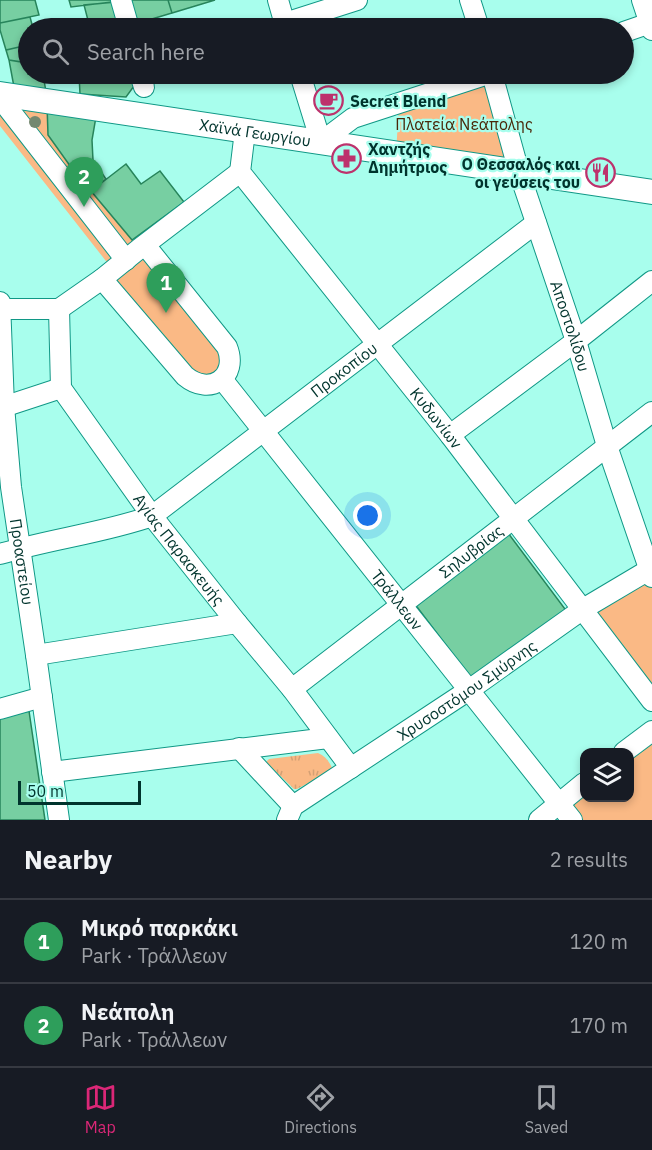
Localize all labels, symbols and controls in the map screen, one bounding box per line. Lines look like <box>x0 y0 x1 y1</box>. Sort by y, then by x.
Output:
search box <box>18 18 634 84</box>
icon: search <box>39 35 72 68</box>
text: Search here <box>87 37 205 66</box>
cafe icon: Secret Blend <box>313 85 345 117</box>
place label: Secret Blend <box>350 91 446 111</box>
street label: Χαϊνά Γεωργίου <box>198 114 312 151</box>
park label: Πλατεία Νεάπολης <box>395 114 533 134</box>
place label: Χαντζής Δημήτριος <box>368 139 447 177</box>
pharmacy icon: Χαντζής Δημήτριος <box>331 142 363 174</box>
place label: Ο Θεσσαλός και οι γεύσεις του <box>461 154 581 192</box>
restaurant icon: Ο Θεσσαλός και οι γεύσεις του <box>585 157 617 189</box>
pin: 2 <box>64 158 104 207</box>
pin: 1 <box>146 264 186 313</box>
street label: Αποστολίδου <box>546 278 594 374</box>
street label: Προκοπίου <box>306 338 381 402</box>
street label: Κυδωνίων <box>406 383 467 453</box>
street label: Αγίας Παρασκευής <box>129 490 229 610</box>
your location <box>353 501 382 530</box>
street label: Προαστείου <box>6 517 38 606</box>
street label: Σηλυβρίας <box>435 520 507 582</box>
street label: Τράλλεων <box>367 566 427 634</box>
street label: Χρυσοστόμου Σμύρνης <box>393 635 540 745</box>
map controls <box>580 748 634 802</box>
button: layers <box>580 748 634 802</box>
scale bar <box>18 778 141 806</box>
text: 50 m <box>27 781 64 801</box>
text: Nearby <box>24 842 112 876</box>
text: 2 results <box>550 846 628 873</box>
text: Μικρό παρκάκι <box>81 913 238 942</box>
text: 1 <box>38 928 50 955</box>
text: 120 m <box>570 928 628 955</box>
text: Park · Τράλλεων <box>81 942 227 969</box>
text: Νεάπολη <box>81 997 175 1026</box>
text: 2 <box>38 1012 50 1039</box>
text: 170 m <box>570 1012 628 1039</box>
text: Park · Τράλλεων <box>81 1026 227 1053</box>
tab: Map <box>84 1081 117 1137</box>
tab: Directions <box>284 1081 357 1137</box>
tab: Saved <box>525 1081 568 1137</box>

